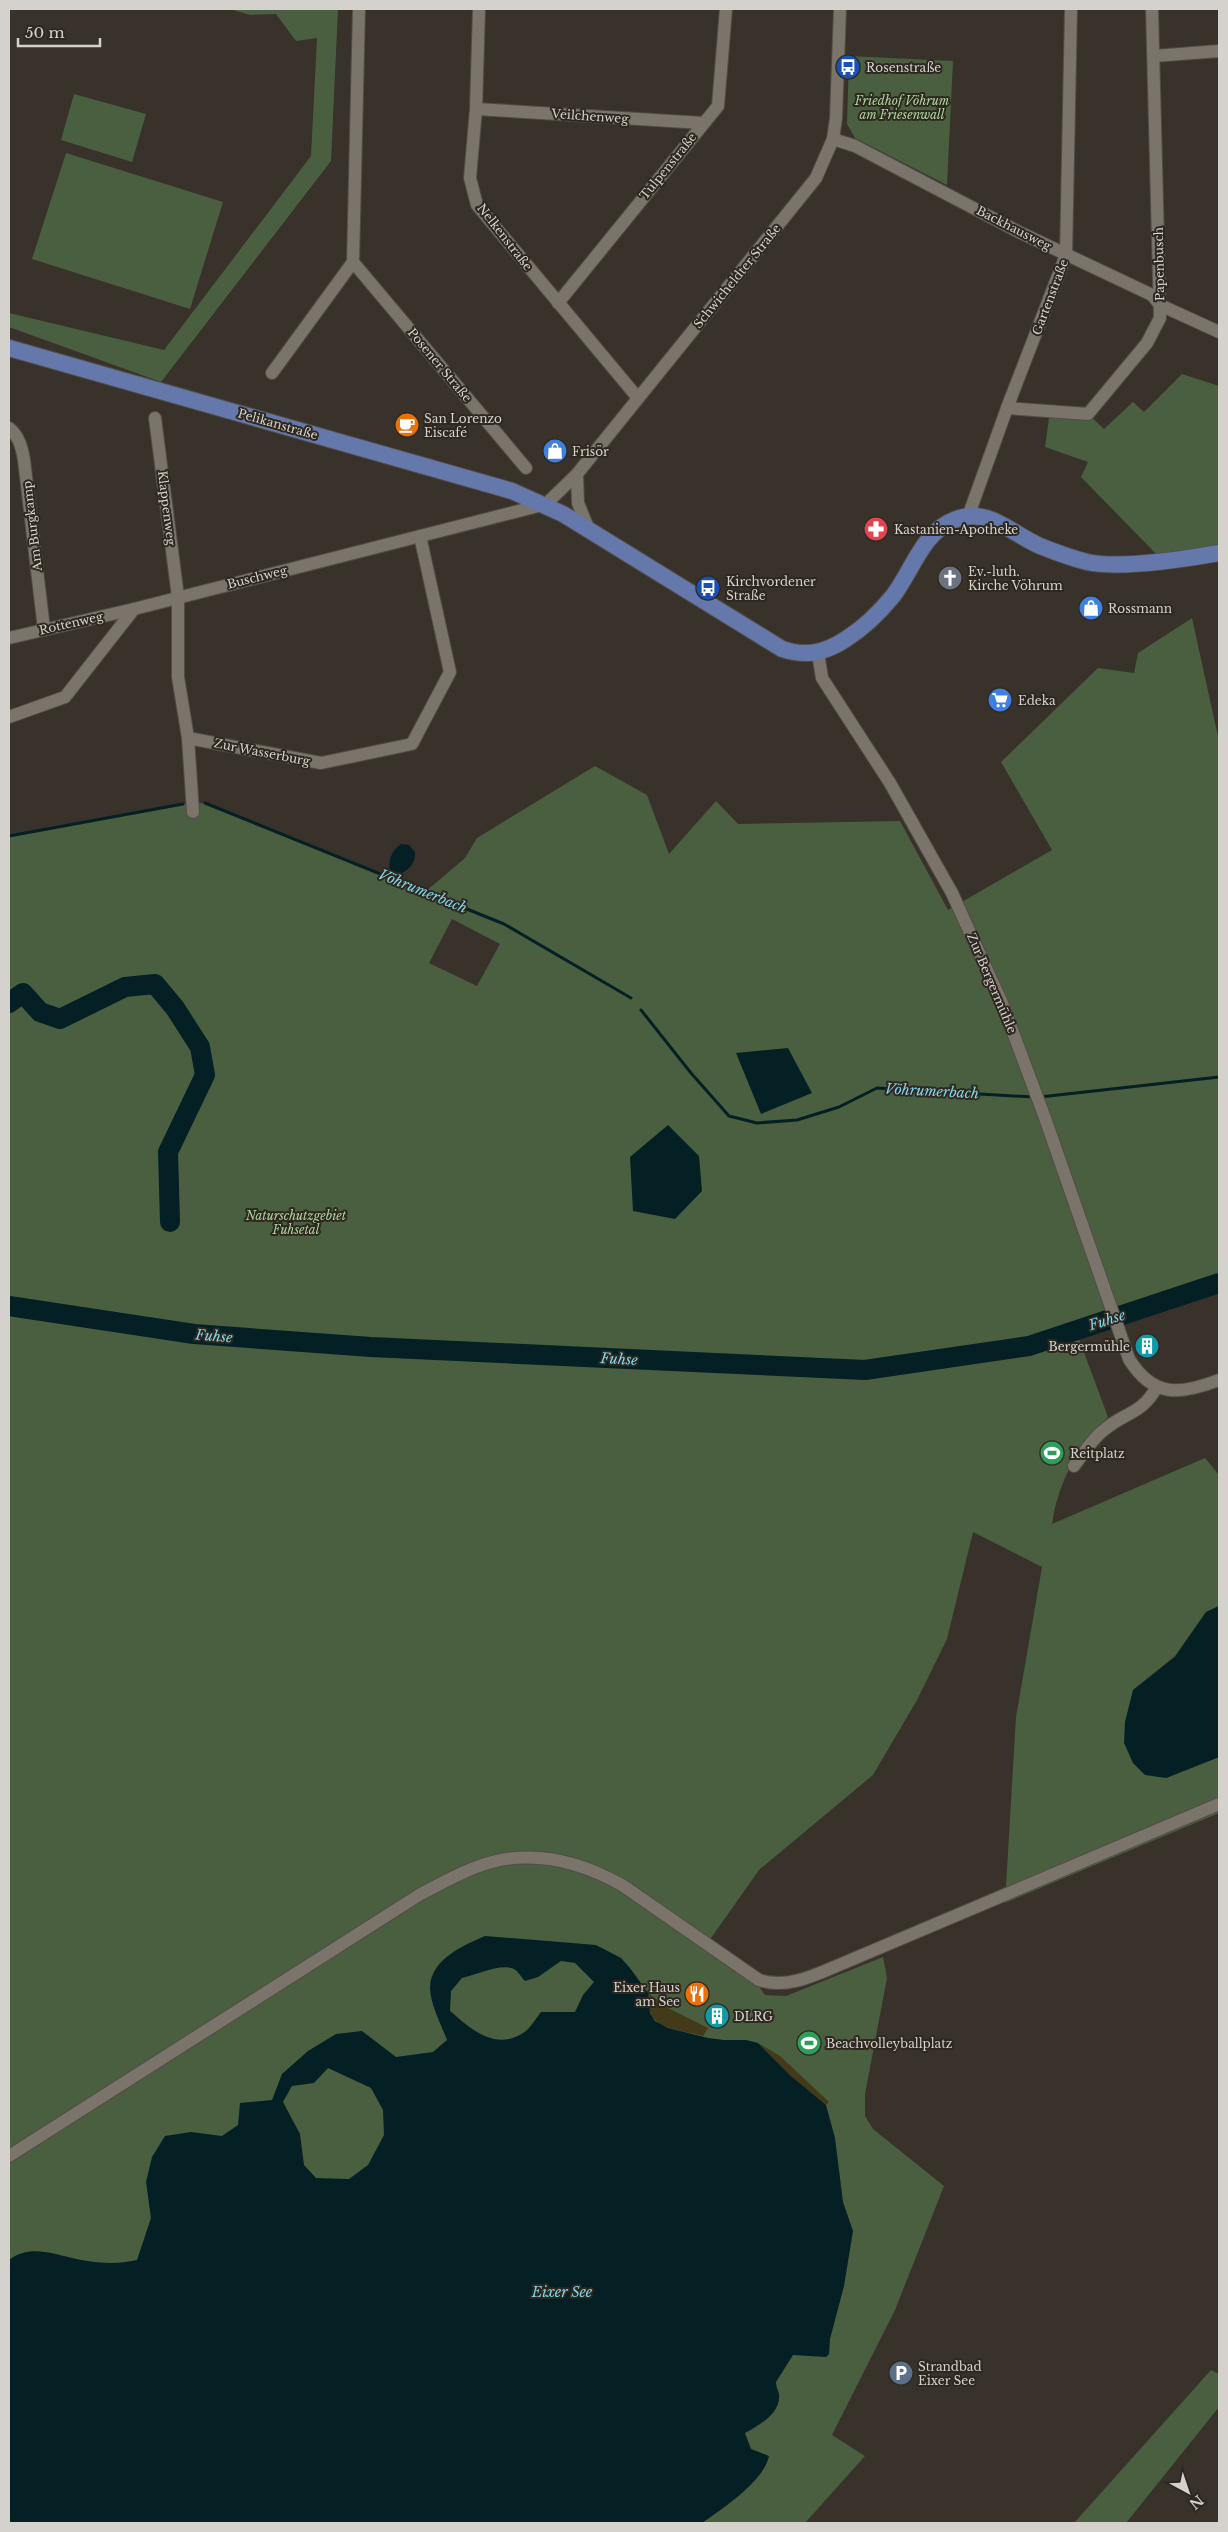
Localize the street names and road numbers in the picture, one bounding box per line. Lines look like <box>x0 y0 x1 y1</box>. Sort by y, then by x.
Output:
street label: Veilchenweg <box>550 106 630 126</box>
street label: Tulpenstraße <box>636 129 700 202</box>
street label: Nelkenstraße <box>474 201 536 274</box>
street label: Backhausweg <box>974 203 1055 254</box>
street label: Schwicheldter Straße <box>690 221 784 331</box>
street label: Papenbusch <box>1151 227 1167 301</box>
street label: Gartenstraße <box>1029 257 1071 337</box>
street label: Posener Straße <box>405 325 475 405</box>
street label: Pelikanstraße <box>236 405 320 443</box>
street label: Klappenweg <box>155 470 179 547</box>
street label: Am Burgkamp <box>19 480 45 573</box>
street label: Buschweg <box>226 562 289 592</box>
street label: Rottenweg <box>38 608 105 638</box>
street label: Zur Wasserburg <box>213 735 312 769</box>
street label: Zur Bergermühle <box>964 931 1020 1036</box>

